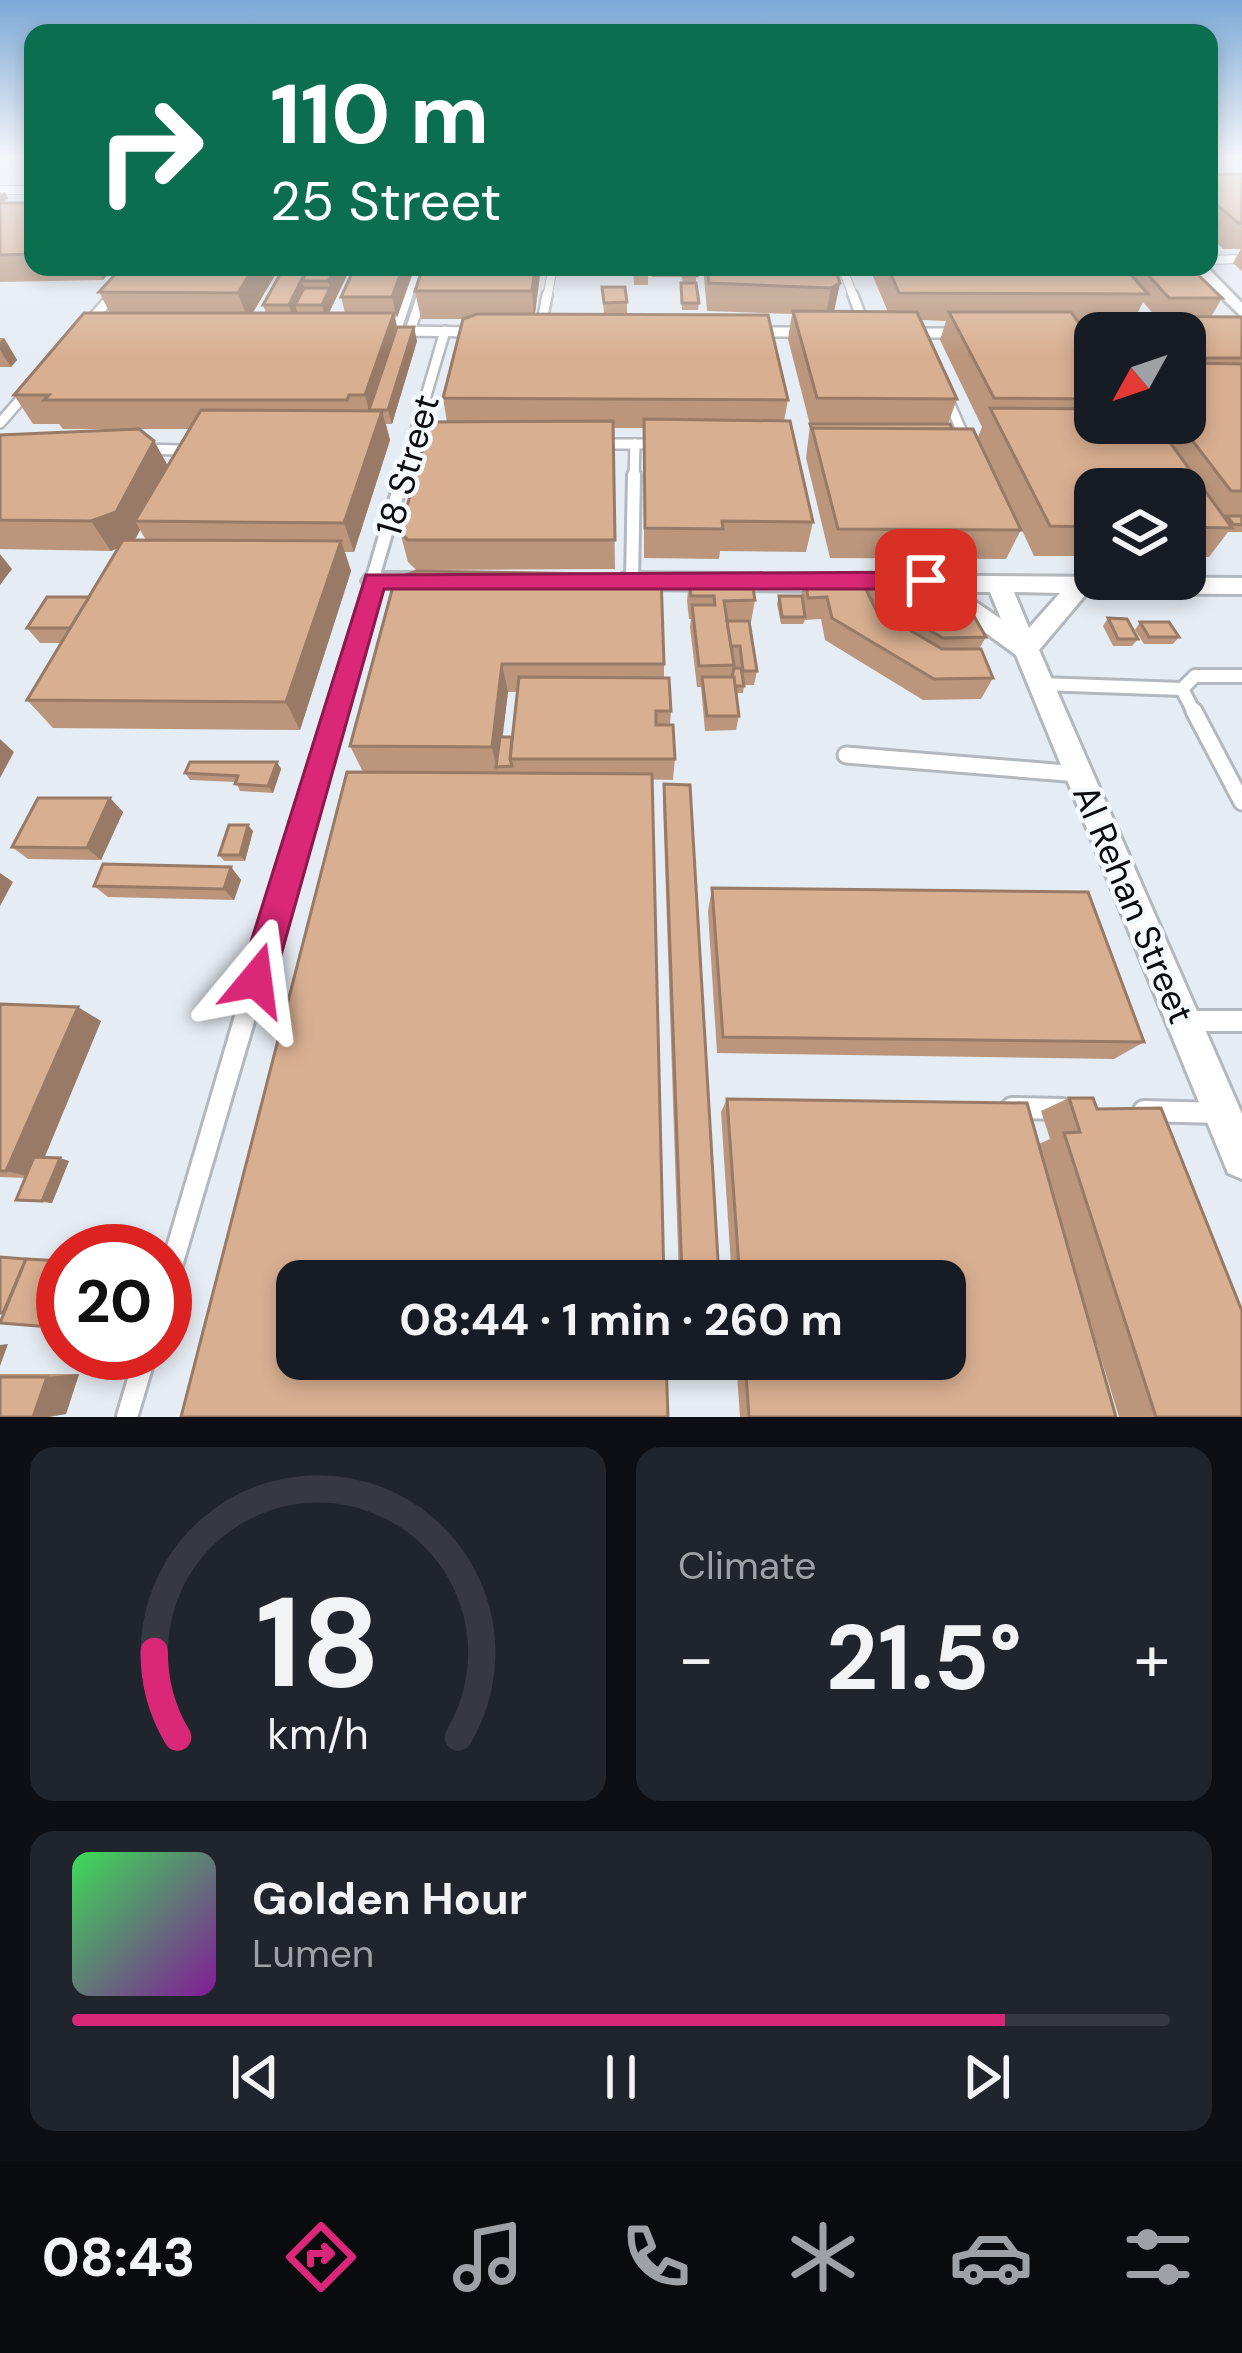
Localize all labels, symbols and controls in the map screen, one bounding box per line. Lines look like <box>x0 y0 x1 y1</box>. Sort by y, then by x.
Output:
text: 110 m <box>270 60 489 169</box>
icon: right <box>72 72 228 228</box>
text: 25 Street <box>270 166 501 237</box>
north arrow <box>1074 312 1206 444</box>
map controls <box>1074 312 1206 600</box>
street label: 18 Street <box>365 389 450 541</box>
button: layers <box>1074 468 1206 600</box>
pin <box>875 529 977 631</box>
icon: arrive <box>893 547 959 613</box>
street label: Al Rehan Street <box>1062 778 1205 1031</box>
position arrow <box>193 917 319 1043</box>
speed limit sign: 20 <box>36 1224 192 1380</box>
text: 08:44 · 1 min · 260 m <box>399 1290 843 1349</box>
text: Climate <box>678 1540 816 1591</box>
text: 18 <box>256 1562 380 1725</box>
text: 21.5° <box>826 1600 1022 1717</box>
text: − <box>678 1616 714 1701</box>
text: + <box>1134 1616 1170 1701</box>
text: km/h <box>267 1706 369 1762</box>
text: Golden Hour <box>252 1869 527 1928</box>
text: Lumen <box>252 1928 374 1979</box>
icon: previous <box>222 2044 288 2110</box>
icon: pause <box>588 2044 654 2110</box>
icon: next <box>954 2044 1020 2110</box>
icon: directions <box>279 2215 363 2299</box>
icon: music <box>446 2215 530 2299</box>
icon: phone <box>614 2215 698 2299</box>
icon: climate <box>781 2215 865 2299</box>
icon: car <box>949 2215 1033 2299</box>
icon: filters <box>1116 2215 1200 2299</box>
text: 08:43 <box>42 2222 195 2293</box>

